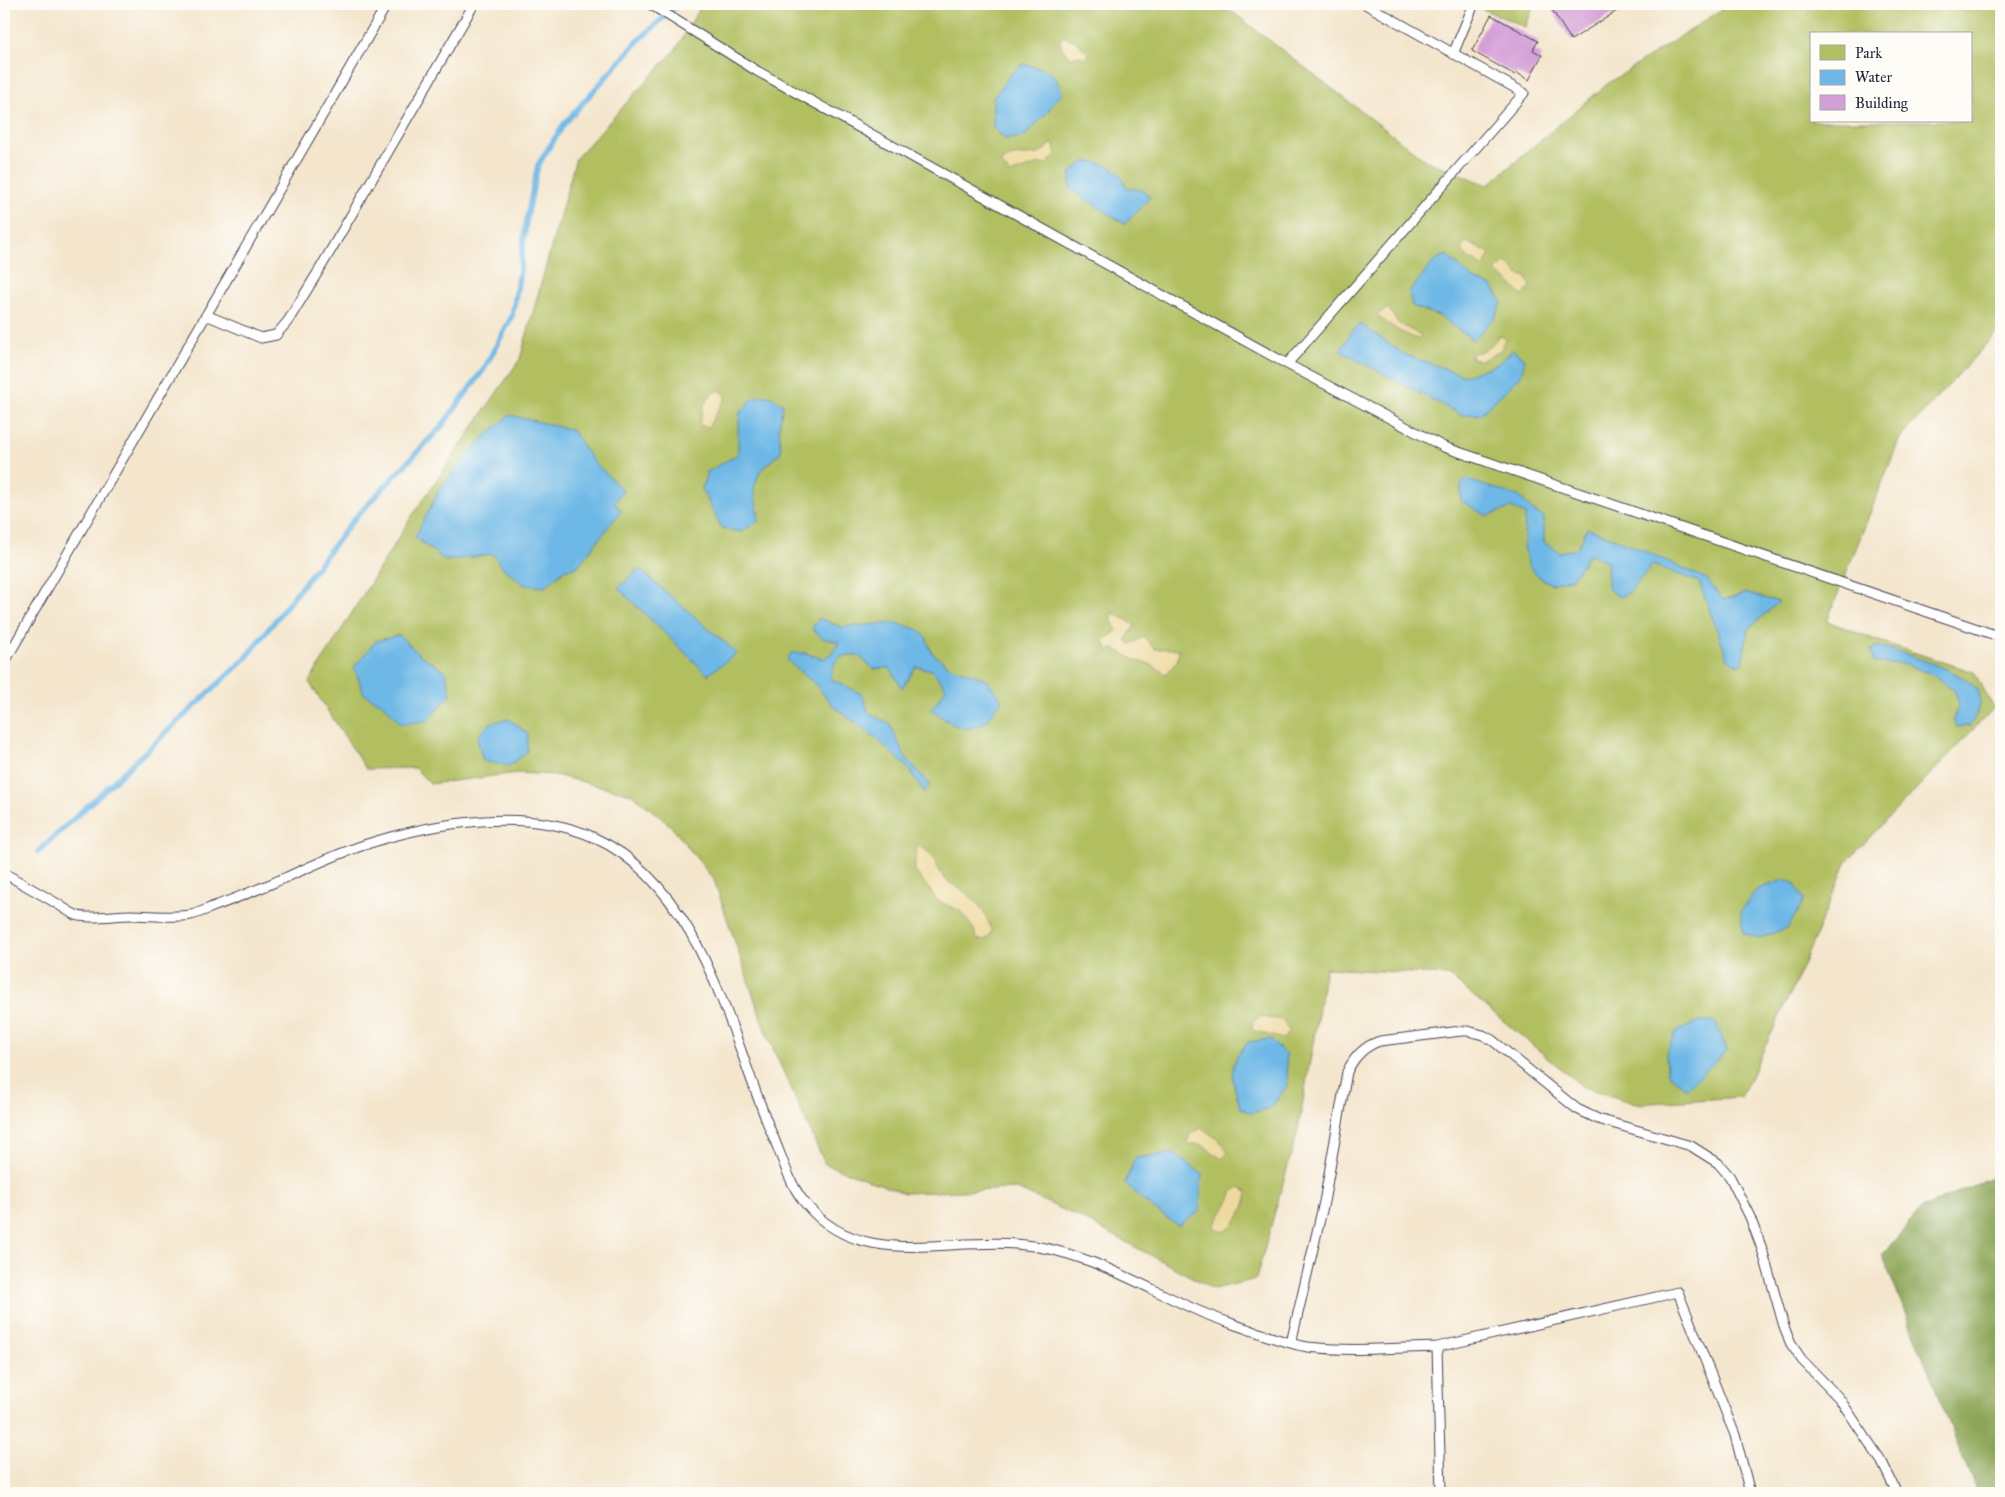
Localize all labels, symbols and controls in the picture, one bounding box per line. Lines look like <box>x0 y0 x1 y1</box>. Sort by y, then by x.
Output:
legend <box>1810 32 1972 122</box>
text: Park <box>1855 44 1882 62</box>
text: Water <box>1855 68 1892 86</box>
text: Building <box>1855 94 1909 112</box>

